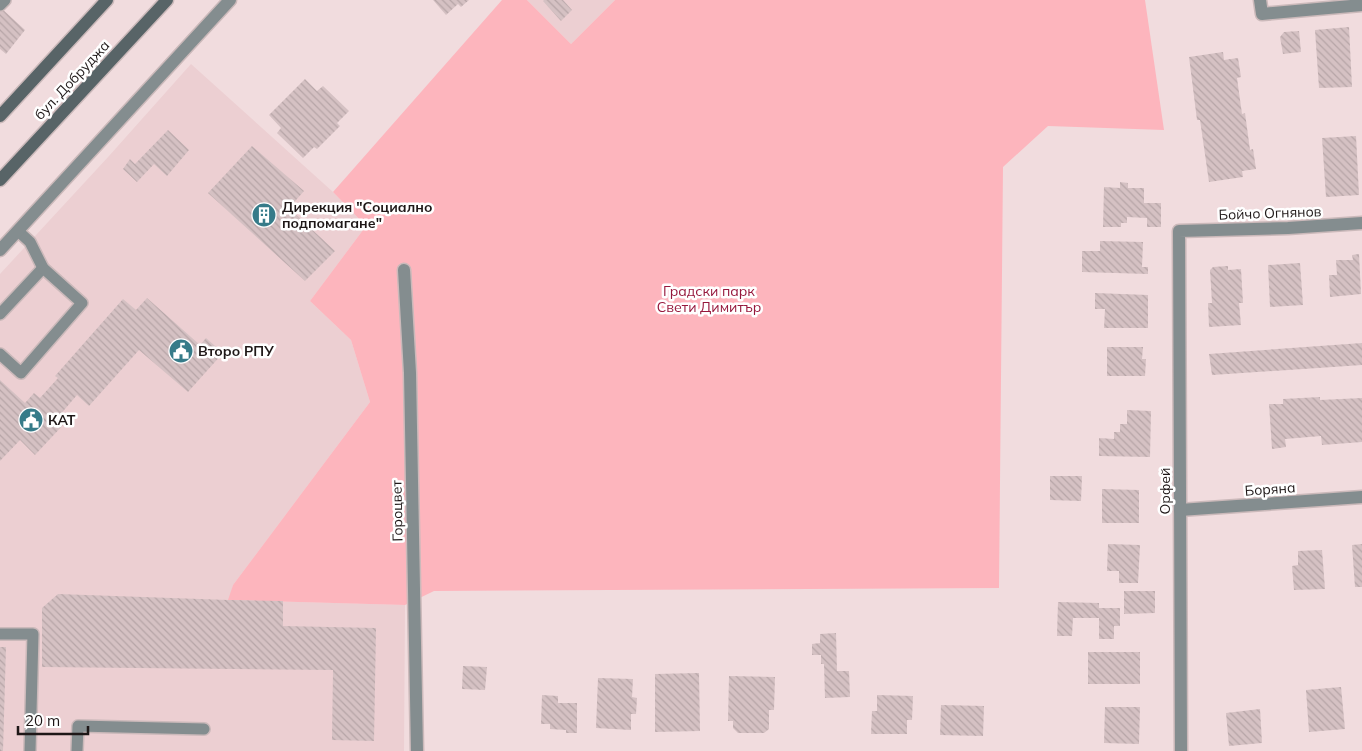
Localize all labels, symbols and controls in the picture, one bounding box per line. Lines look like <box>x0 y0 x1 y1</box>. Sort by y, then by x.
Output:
street label: бул. Добруджа <box>31 37 113 123</box>
place label: Дирекция "Социално подпомагане" <box>282 198 432 232</box>
building icon: Дирекция "Социално подпомагане" <box>251 202 277 228</box>
street label: Бойчо Огнянов <box>1218 202 1322 224</box>
park label: Градски парк Свети Димитър <box>657 282 761 316</box>
public building icon: Второ РПУ <box>168 338 194 364</box>
place label: Второ РПУ <box>198 342 274 360</box>
public building icon: КАТ <box>18 407 44 433</box>
place label: КАТ <box>48 411 76 429</box>
street label: Орфей <box>1156 468 1174 514</box>
street label: Боряна <box>1244 478 1296 500</box>
street label: Гороцвет <box>387 480 407 542</box>
scale bar <box>18 704 88 736</box>
text: 20 m <box>25 711 60 730</box>

